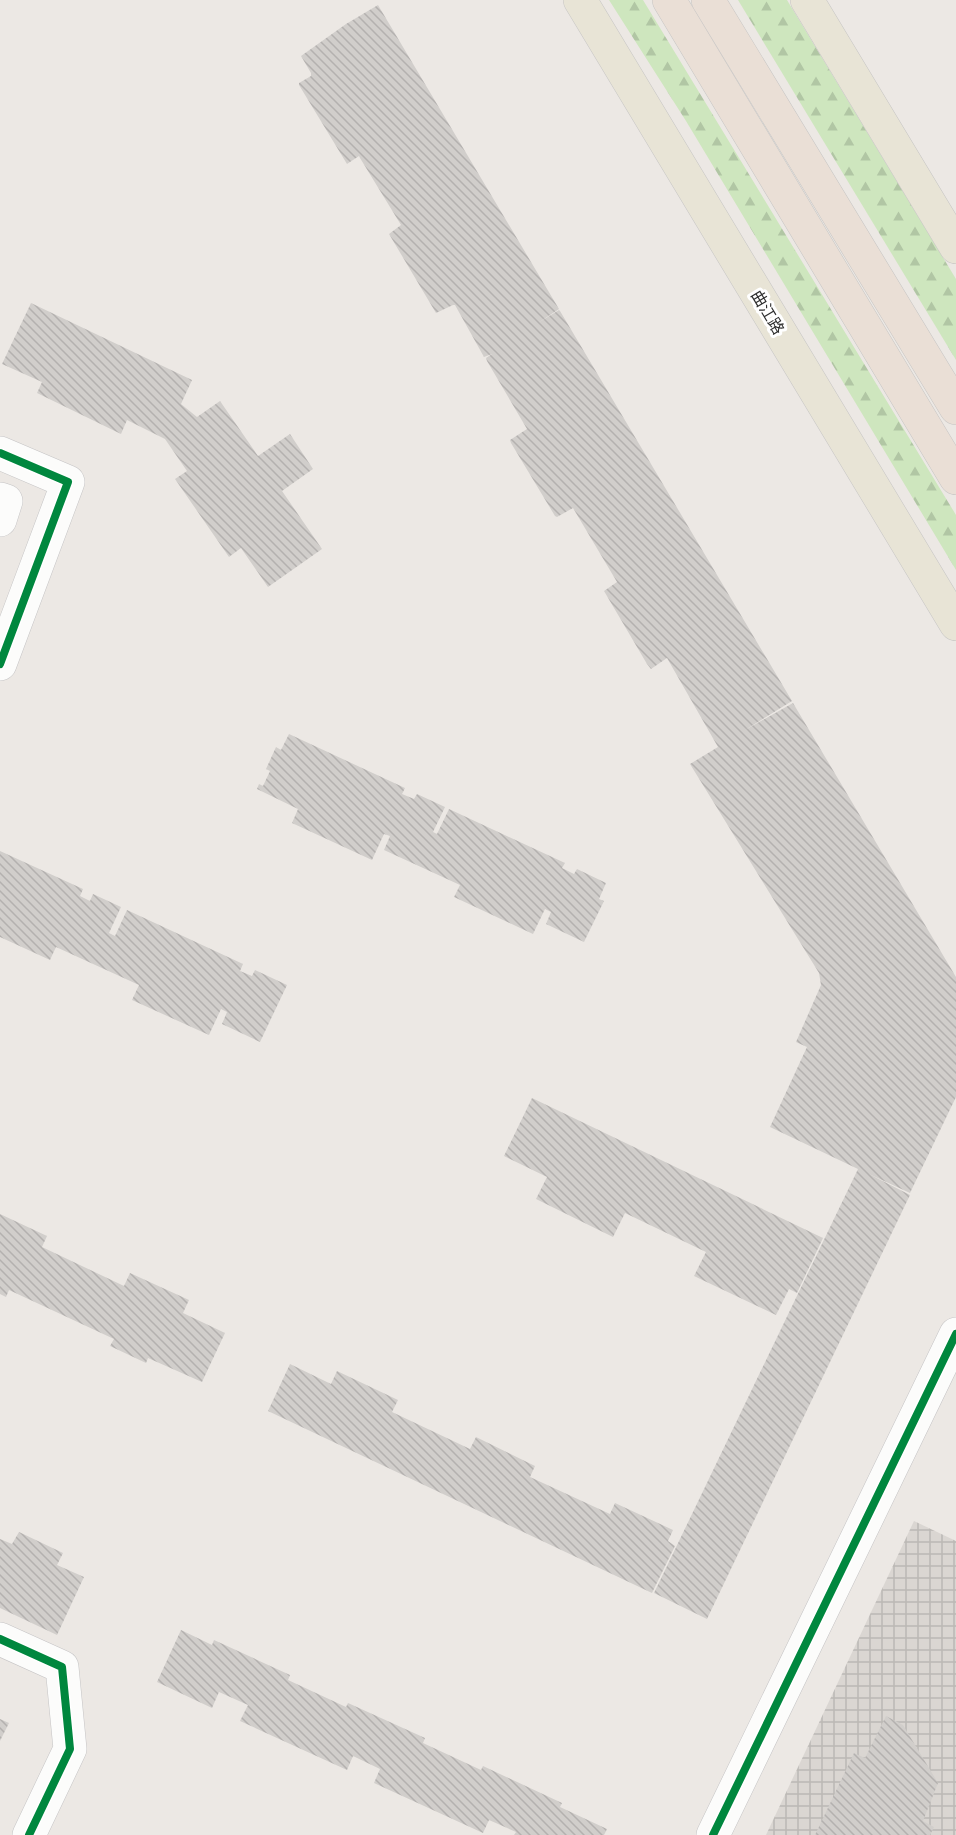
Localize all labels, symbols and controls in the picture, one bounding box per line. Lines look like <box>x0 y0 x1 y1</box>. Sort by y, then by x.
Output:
street label: 曲江路 <box>745 286 789 339</box>

